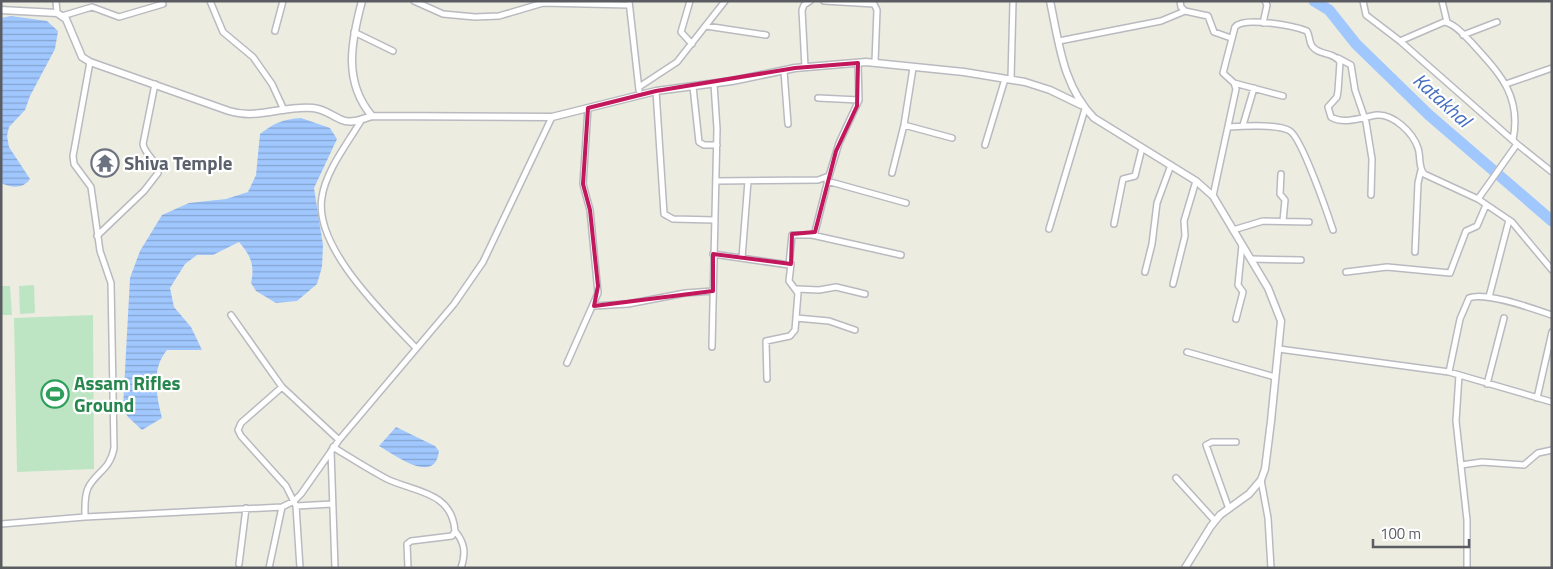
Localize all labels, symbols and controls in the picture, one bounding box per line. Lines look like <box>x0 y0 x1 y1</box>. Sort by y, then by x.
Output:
water label: Katakhal <box>1406 65 1481 136</box>
temple icon: Shiva Temple <box>90 148 120 178</box>
place label: Shiva Temple <box>124 148 233 177</box>
place label: Assam Rifles Ground <box>74 368 180 419</box>
sports icon: Assam Rifles Ground <box>40 379 70 409</box>
scale bar <box>1373 516 1469 548</box>
text: 100 m <box>1380 522 1421 545</box>

